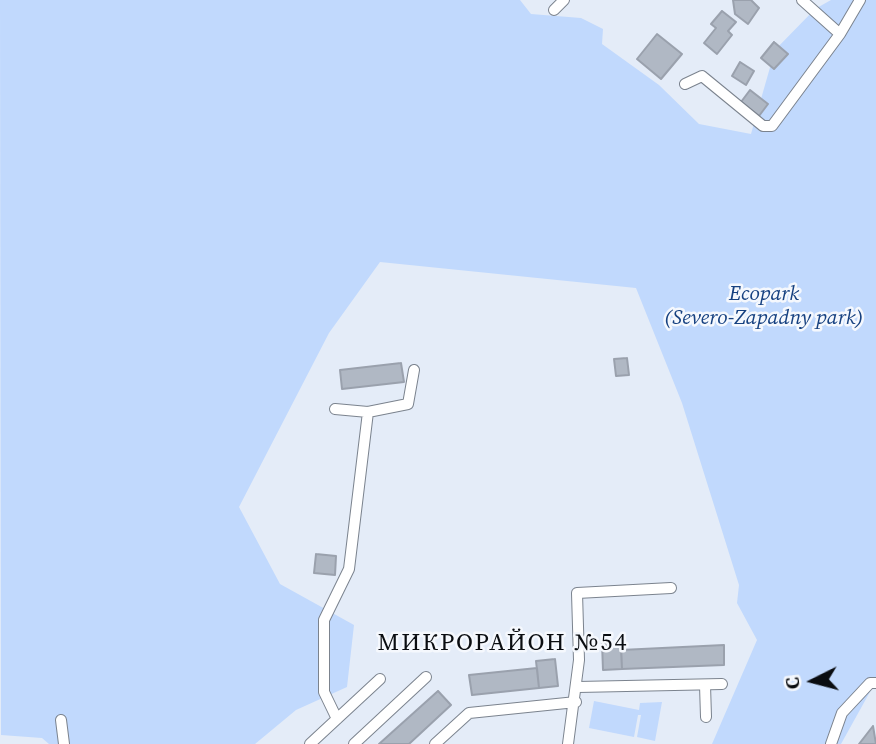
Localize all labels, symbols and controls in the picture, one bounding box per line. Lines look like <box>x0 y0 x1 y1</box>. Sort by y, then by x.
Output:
park label: Ecopark (Severo-Zapadny park) <box>665 282 863 332</box>
district label: МИКРОРАЙОН №54 <box>379 630 627 658</box>
north arrow <box>778 646 848 716</box>
text: С <box>779 676 806 690</box>

